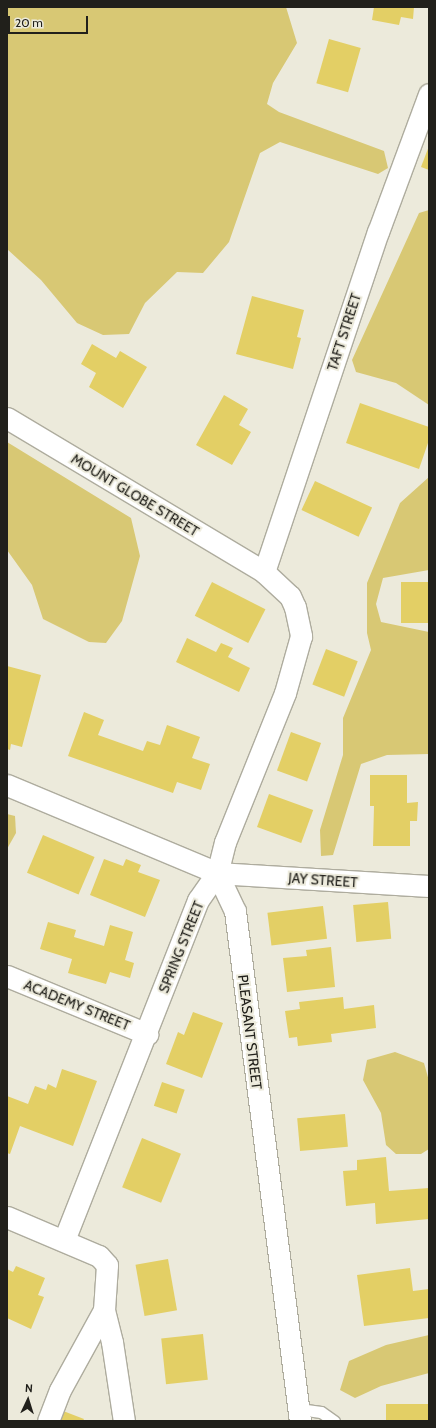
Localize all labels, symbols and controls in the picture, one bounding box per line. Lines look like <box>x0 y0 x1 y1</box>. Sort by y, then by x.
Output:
scale bar <box>10 8 90 34</box>
text: 20 m <box>15 15 43 30</box>
street label: TAFT STREET <box>324 291 364 373</box>
street label: MOUNT GLOBE STREET <box>68 450 202 540</box>
street label: JAY STREET <box>288 869 358 891</box>
street label: SPRING STREET <box>155 899 207 995</box>
street label: PLEASANT STREET <box>235 974 265 1090</box>
street label: ACADEMY STREET <box>22 976 132 1034</box>
north arrow <box>8 1380 48 1420</box>
text: N <box>24 1381 33 1395</box>

